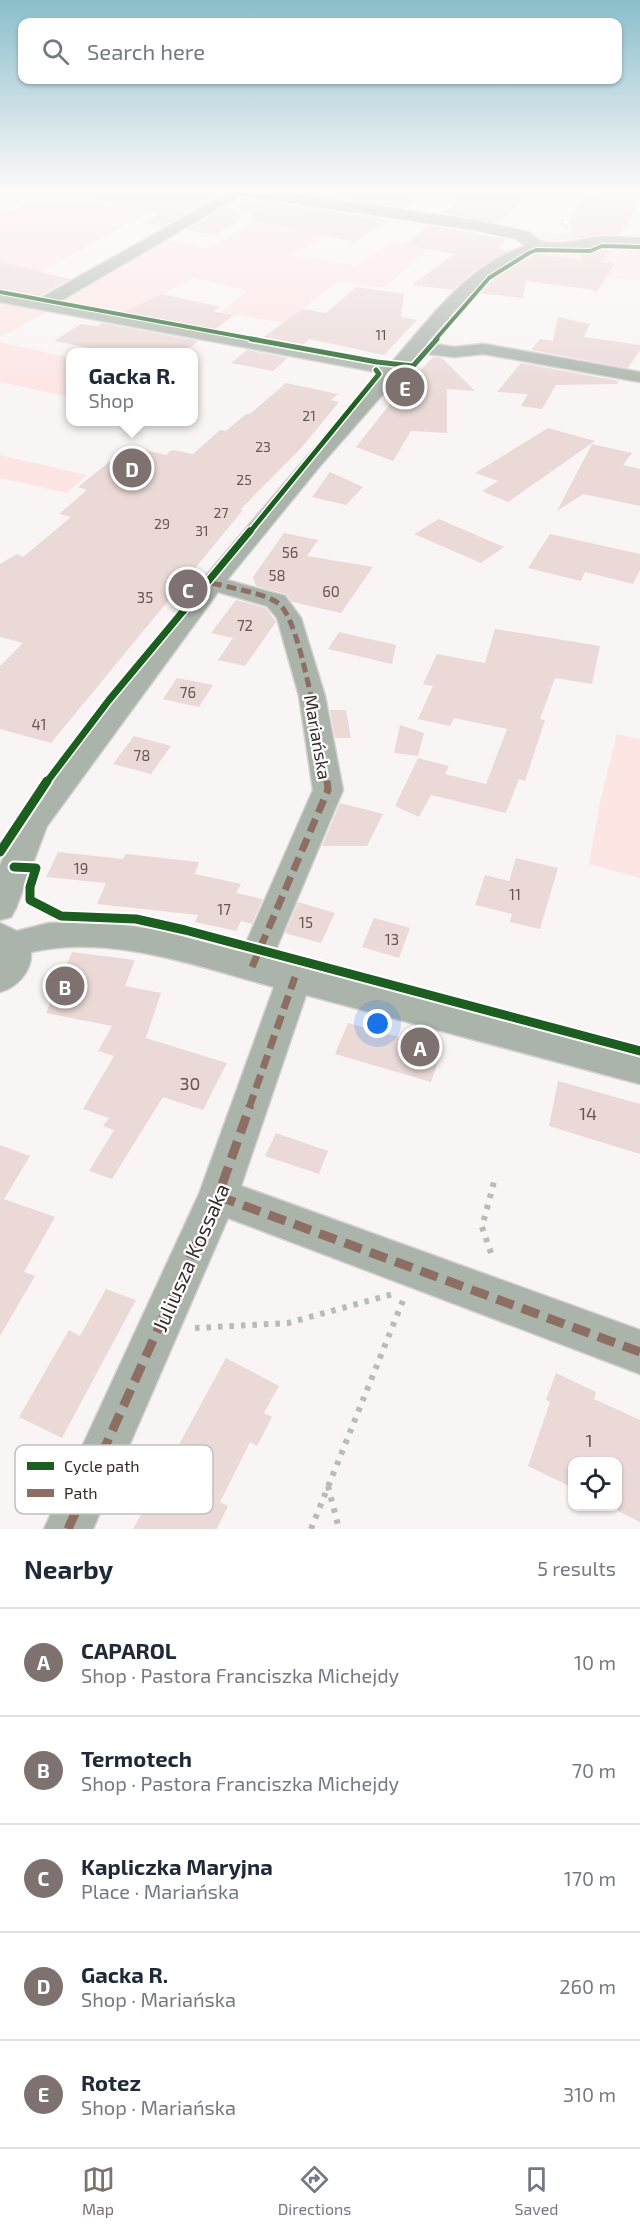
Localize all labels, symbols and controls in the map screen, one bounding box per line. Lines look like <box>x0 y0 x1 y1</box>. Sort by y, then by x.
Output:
search box <box>18 18 622 84</box>
icon: search <box>39 35 72 68</box>
text: Search here <box>87 38 205 64</box>
house number: 11 <box>375 326 387 343</box>
popup <box>66 348 198 426</box>
text: Gacka R. <box>88 362 176 388</box>
pin: E <box>386 364 424 410</box>
text: Shop <box>88 388 134 412</box>
house number: 21 <box>302 407 316 424</box>
house number: 23 <box>255 438 271 455</box>
pin: D <box>112 446 152 490</box>
house number: 25 <box>236 471 252 488</box>
house number: 27 <box>213 504 229 521</box>
house number: 29 <box>154 515 170 532</box>
house number: 31 <box>195 522 209 539</box>
house number: 56 <box>282 543 298 561</box>
pin: C <box>168 566 207 612</box>
house number: 58 <box>268 566 286 584</box>
house number: 60 <box>322 582 340 600</box>
house number: 35 <box>137 588 153 606</box>
house number: 72 <box>237 616 253 634</box>
house number: 76 <box>180 683 196 701</box>
street label: Mariańska <box>300 693 336 781</box>
house number: 41 <box>31 715 47 733</box>
house number: 78 <box>134 746 150 764</box>
house number: 19 <box>74 859 88 877</box>
house number: 11 <box>509 885 521 903</box>
house number: 17 <box>217 900 231 918</box>
house number: 15 <box>299 913 313 931</box>
house number: 13 <box>385 930 399 948</box>
pin: B <box>46 964 84 1008</box>
your location <box>363 1009 392 1038</box>
pin: A <box>400 1024 440 1070</box>
house number: 30 <box>180 1072 200 1094</box>
house number: 14 <box>579 1102 597 1124</box>
street label: Juliusza Kossaka <box>146 1179 234 1335</box>
house number: 1 <box>585 1429 593 1451</box>
legend <box>15 1445 213 1514</box>
text: Cycle path <box>64 1456 140 1475</box>
map controls <box>568 1457 622 1511</box>
button: locate <box>568 1457 622 1511</box>
text: Path <box>64 1483 98 1502</box>
text: Nearby <box>24 1553 113 1584</box>
text: 5 results <box>537 1556 616 1580</box>
text: CAPAROL <box>81 1637 177 1663</box>
text: A <box>37 1650 50 1674</box>
text: 10 m <box>574 1650 616 1674</box>
text: Shop · Pastora Franciszka Michejdy <box>81 1663 399 1687</box>
text: Termotech <box>81 1745 192 1771</box>
text: B <box>37 1758 50 1782</box>
text: 70 m <box>572 1758 616 1782</box>
text: Shop · Pastora Franciszka Michejdy <box>81 1771 399 1795</box>
text: Kapliczka Maryjna <box>81 1853 273 1879</box>
text: C <box>38 1866 49 1890</box>
text: 170 m <box>564 1866 616 1890</box>
text: Place · Mariańska <box>81 1879 239 1903</box>
text: Gacka R. <box>81 1961 168 1987</box>
text: D <box>37 1974 50 1998</box>
text: 260 m <box>559 1974 616 1998</box>
text: Shop · Mariańska <box>81 1987 236 2011</box>
text: Rotez <box>81 2069 141 2095</box>
text: E <box>38 2082 49 2106</box>
text: 310 m <box>563 2082 616 2106</box>
text: Shop · Mariańska <box>81 2095 236 2119</box>
tab: Map <box>82 2163 115 2218</box>
tab: Directions <box>278 2163 351 2218</box>
tab: Saved <box>515 2163 558 2218</box>

